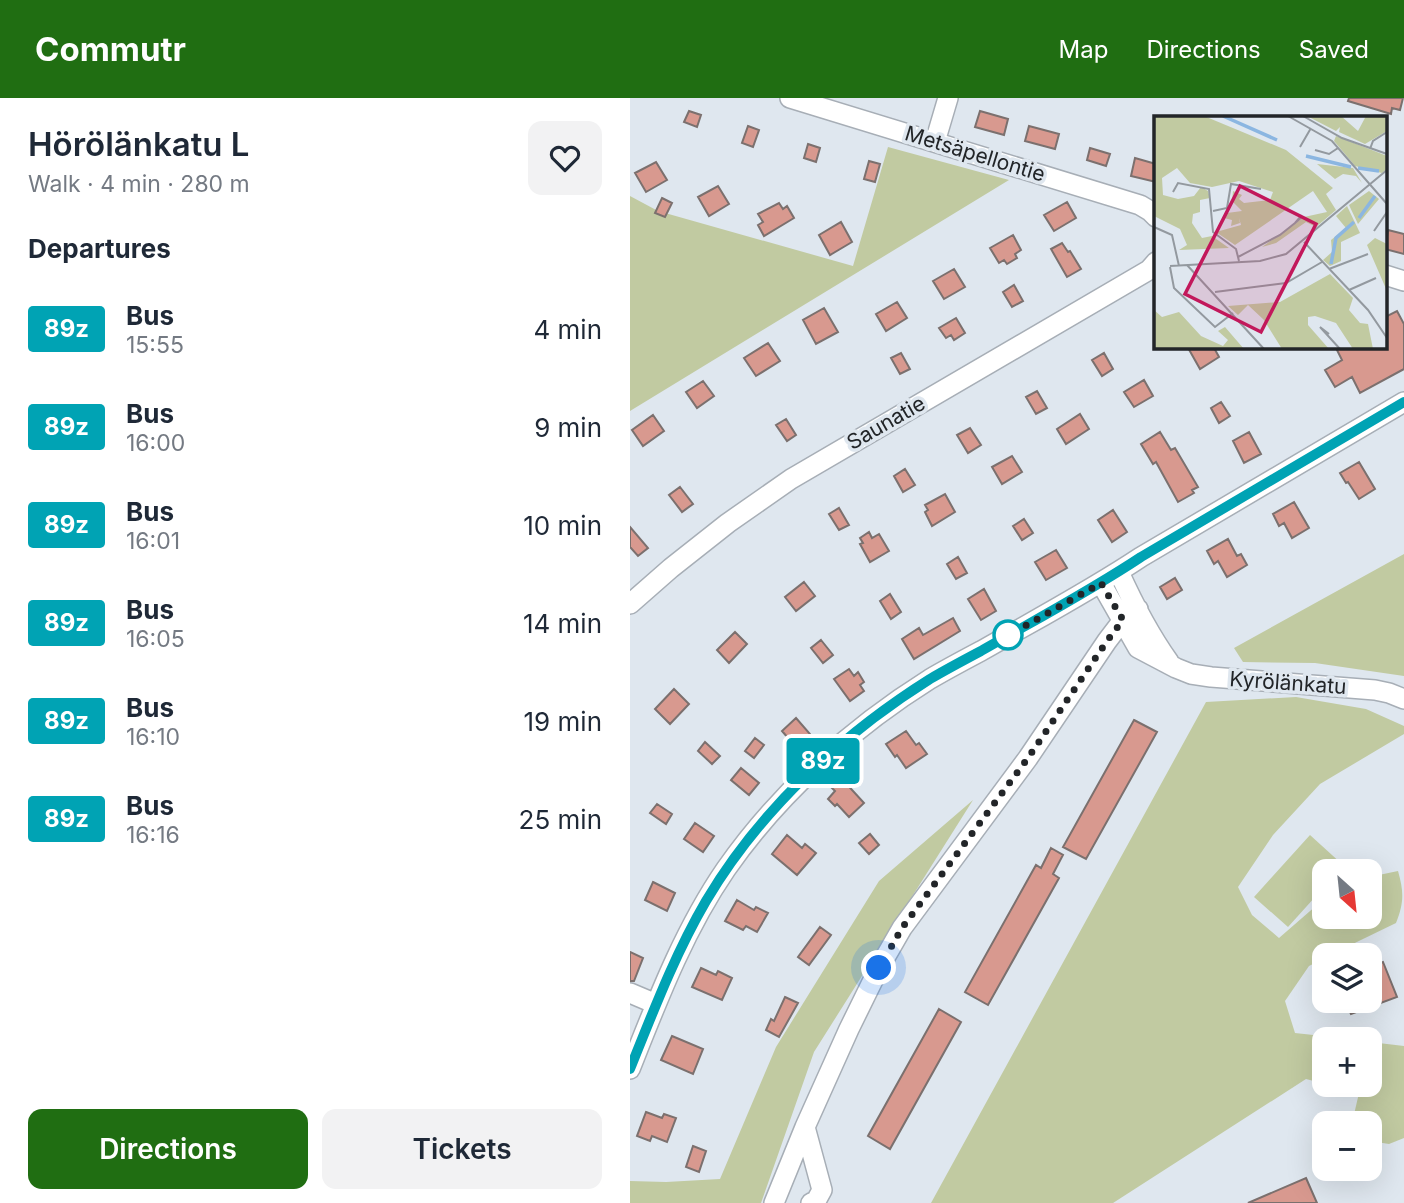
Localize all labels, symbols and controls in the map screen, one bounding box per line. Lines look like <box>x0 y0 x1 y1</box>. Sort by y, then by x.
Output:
text: Commutr <box>35 29 186 69</box>
text: Map <box>1059 35 1108 64</box>
text: Directions <box>1146 35 1261 64</box>
text: Saved <box>1299 35 1369 64</box>
inset map <box>1154 116 1387 348</box>
street label: Metsäpellontie <box>902 120 1048 187</box>
button: heart <box>528 121 602 195</box>
text: Hörölänkatu L <box>28 124 250 164</box>
text: Walk · 4 min · 280 m <box>28 170 250 198</box>
text: Departures <box>28 233 171 264</box>
text: Bus <box>126 300 174 331</box>
text: 89z <box>44 314 89 343</box>
text: 4 min <box>533 314 602 345</box>
text: 15:55 <box>126 331 184 359</box>
street label: Saunatie <box>842 390 929 455</box>
text: Bus <box>126 398 174 429</box>
text: 89z <box>44 412 89 441</box>
text: 9 min <box>534 412 602 443</box>
text: 16:00 <box>126 429 185 457</box>
text: Bus <box>126 496 174 527</box>
text: 89z <box>44 510 89 539</box>
text: 10 min <box>523 510 602 541</box>
text: 16:01 <box>126 527 180 555</box>
text: Bus <box>126 594 174 625</box>
text: 89z <box>44 608 89 637</box>
text: 14 min <box>523 608 602 639</box>
unlabelled marker <box>993 620 1023 650</box>
text: 16:05 <box>126 625 185 653</box>
street label: Kyrölänkatu <box>1229 666 1347 699</box>
text: Bus <box>126 692 174 723</box>
text: 89z <box>44 706 89 735</box>
text: 19 min <box>524 706 602 737</box>
text: 16:10 <box>126 723 180 751</box>
line badge: 89z <box>783 738 863 784</box>
text: 89z <box>801 746 845 775</box>
text: Bus <box>126 790 174 821</box>
text: 89z <box>44 804 89 833</box>
text: 25 min <box>519 804 602 835</box>
text: 16:16 <box>126 821 180 849</box>
north arrow <box>1312 859 1382 929</box>
map controls <box>1312 859 1382 1181</box>
button: layers <box>1312 943 1382 1013</box>
your location <box>861 950 896 985</box>
button: + <box>1312 1027 1382 1097</box>
button: Directions <box>28 1109 308 1189</box>
button: Tickets <box>322 1109 602 1189</box>
button: − <box>1312 1111 1382 1181</box>

